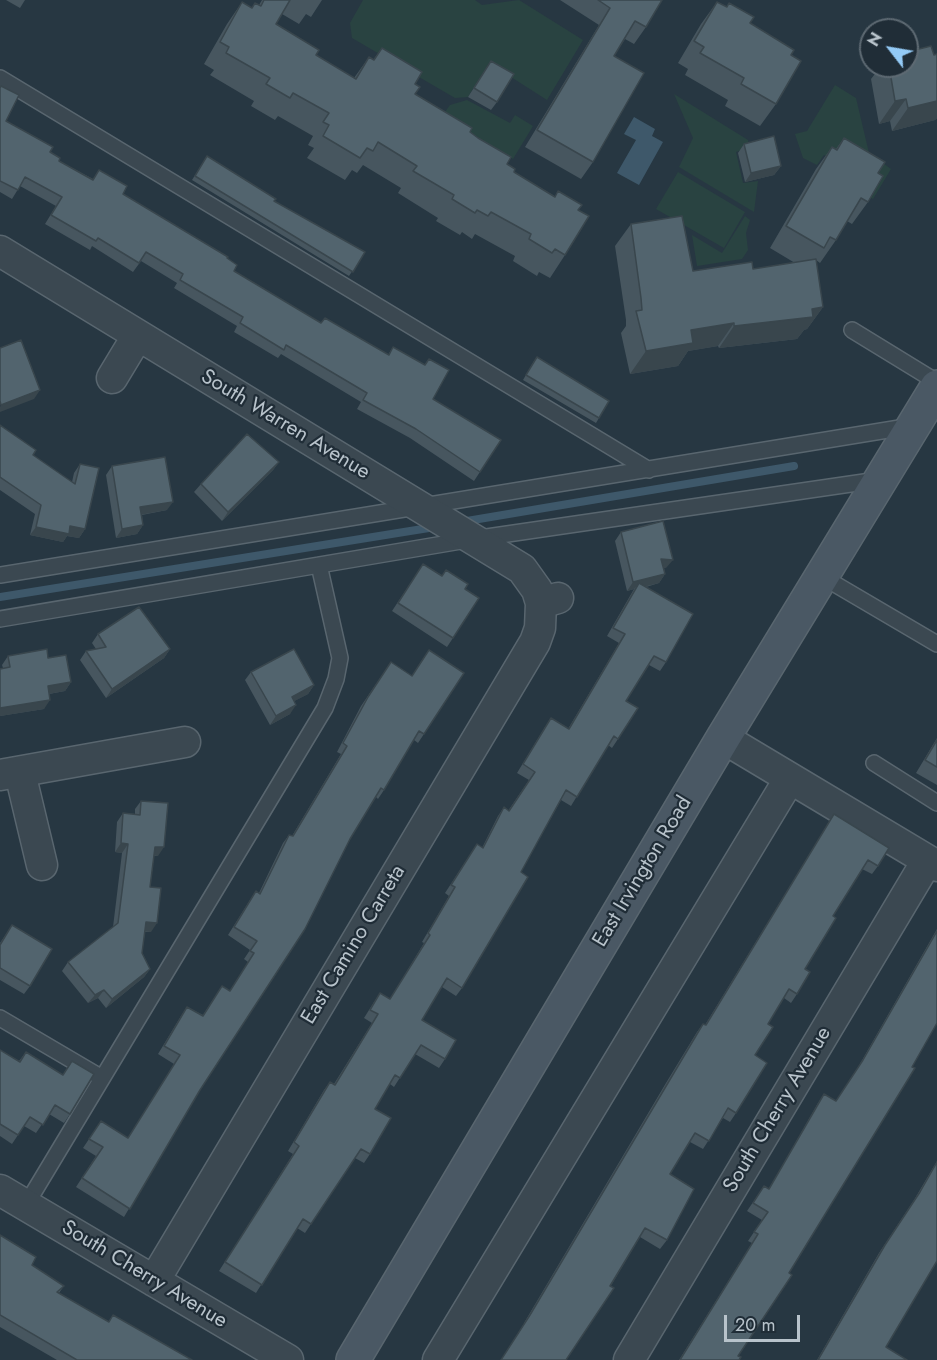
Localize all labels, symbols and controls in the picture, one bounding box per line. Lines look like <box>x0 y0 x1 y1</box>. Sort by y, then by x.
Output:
north arrow <box>859 18 919 78</box>
text: N <box>862 28 888 51</box>
street label: South Warren Avenue <box>196 365 374 485</box>
street label: East Irvington Road <box>588 792 698 952</box>
street label: East Camino Carreta <box>297 861 411 1029</box>
street label: South Cherry Avenue <box>719 1023 837 1197</box>
street label: South Cherry Avenue <box>57 1216 231 1334</box>
scale bar <box>727 1303 804 1341</box>
text: 20 m <box>735 1312 775 1338</box>

